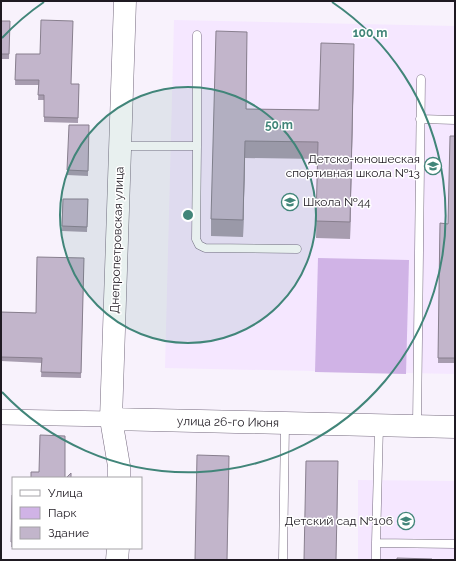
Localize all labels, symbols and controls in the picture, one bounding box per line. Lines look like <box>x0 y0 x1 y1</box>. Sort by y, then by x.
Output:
text: 100 m <box>353 26 387 40</box>
text: 50 m <box>265 118 293 132</box>
place label: Детско-юношеская спортивная школа №13 <box>286 152 420 180</box>
school or university icon: Детско-юношеская спортивная школа №13 <box>423 156 443 176</box>
street label: Днепропетровская улица <box>107 166 127 314</box>
school or university icon: Школа №44 <box>280 192 300 212</box>
place label: Школа №44 <box>303 195 371 209</box>
centre of rings <box>181 208 195 222</box>
street label: улица 26-го Июня <box>177 414 279 430</box>
legend <box>12 477 142 549</box>
text: Улица <box>48 486 83 500</box>
text: Парк <box>48 506 77 520</box>
school or university icon: Детский сад №106 <box>396 511 416 531</box>
place label: Детский сад №106 <box>285 514 393 528</box>
text: Здание <box>48 526 89 540</box>

